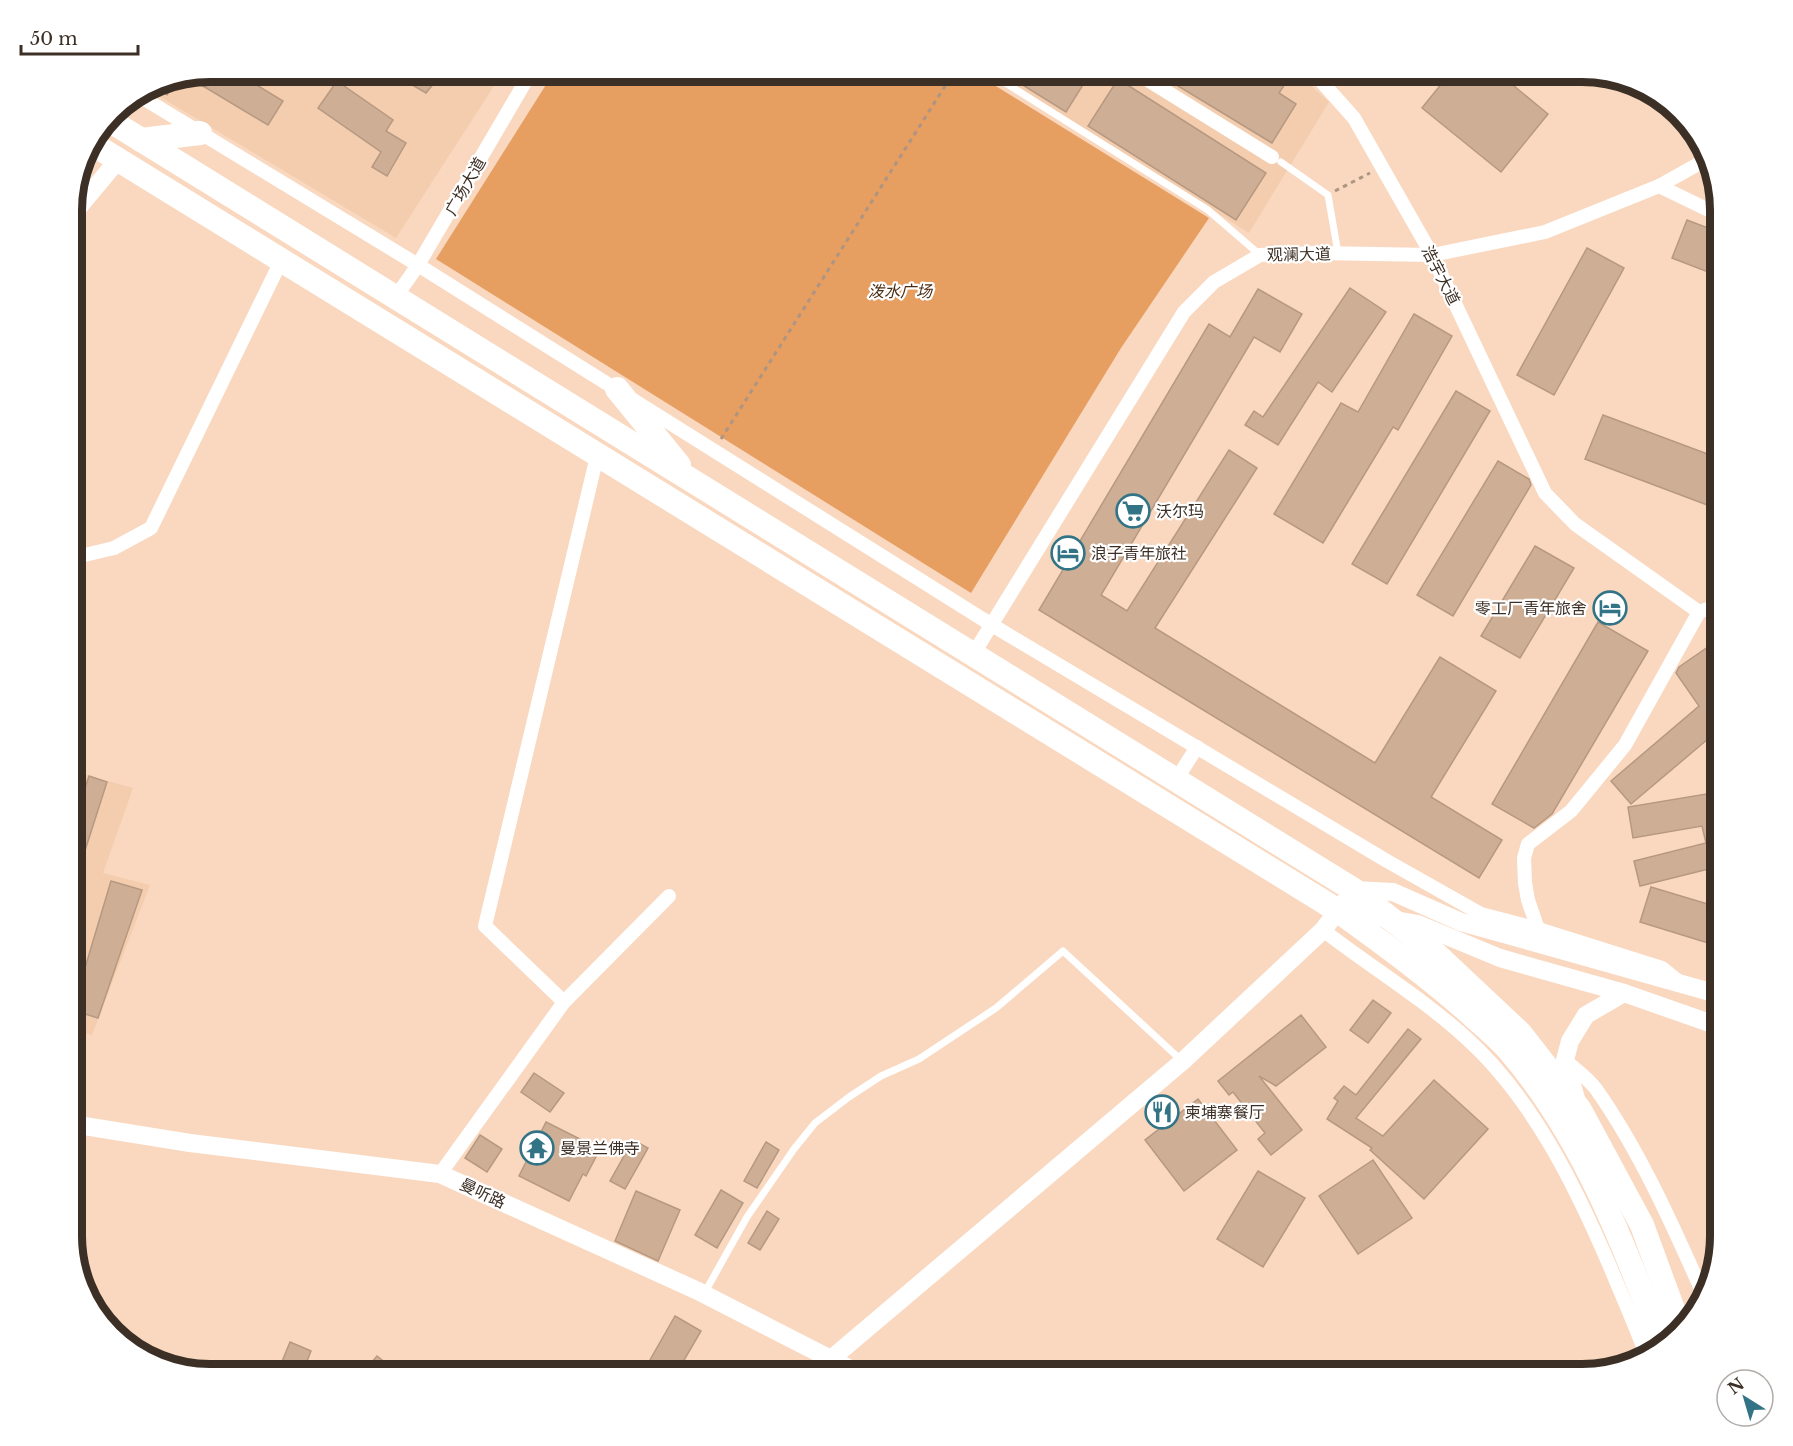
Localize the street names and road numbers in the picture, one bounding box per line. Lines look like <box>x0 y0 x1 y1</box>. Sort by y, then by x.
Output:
street label: 广场大道 <box>440 153 490 219</box>
street label: 浩宇大道 <box>1418 242 1464 308</box>
street label: 观澜大道 <box>1267 243 1331 265</box>
street label: 曼听路 <box>457 1174 509 1212</box>

